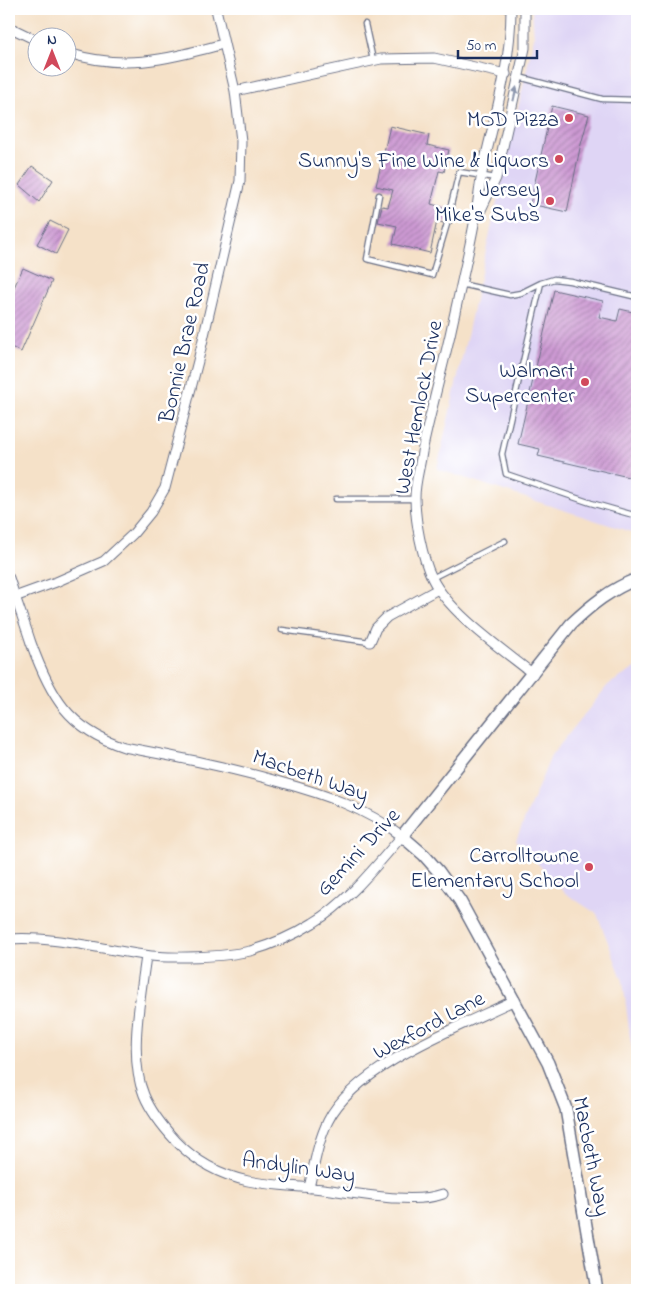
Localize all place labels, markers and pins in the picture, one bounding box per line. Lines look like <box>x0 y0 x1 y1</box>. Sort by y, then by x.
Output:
place label: MOD Pizza <box>467 105 559 137</box>
marker: MOD Pizza <box>563 112 575 124</box>
place label: Sunny's Fine Wine & Liquors <box>298 146 549 179</box>
marker: Sunny's Fine Wine & Liquors <box>553 153 565 165</box>
place label: Jersey Mike's Subs <box>435 175 540 232</box>
marker: Jersey Mike's Subs <box>544 195 556 207</box>
place label: Walmart Supercenter <box>465 356 576 413</box>
marker: Walmart Supercenter <box>579 376 591 388</box>
place label: Carrolltowne Elementary School <box>410 841 579 899</box>
marker: Carrolltowne Elementary School <box>583 861 595 873</box>

